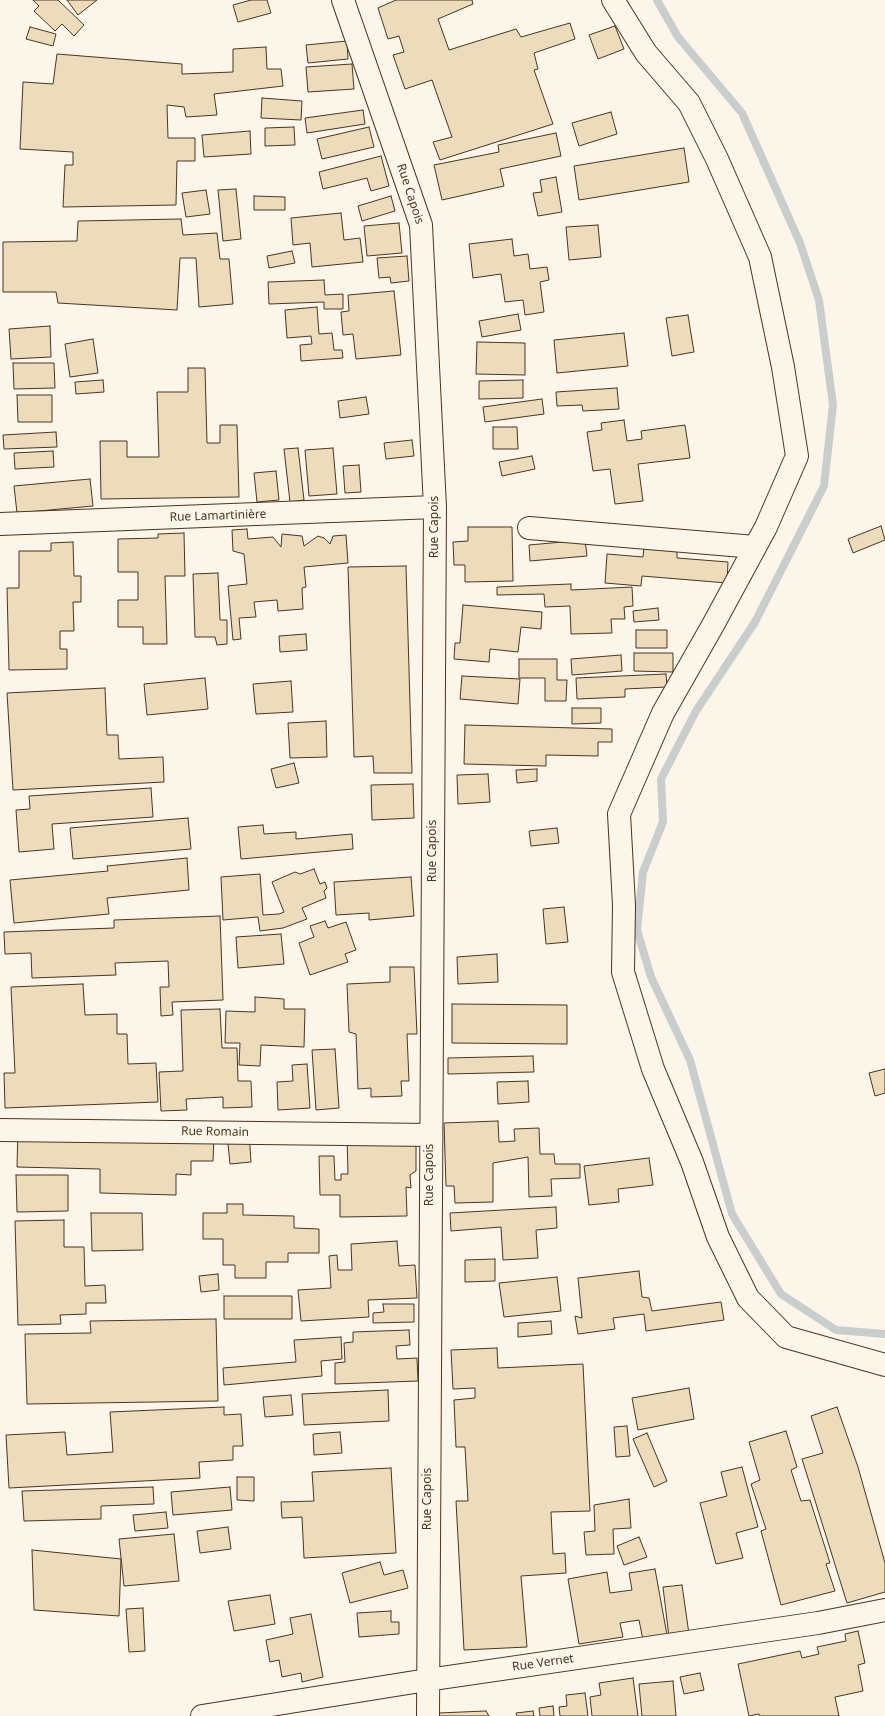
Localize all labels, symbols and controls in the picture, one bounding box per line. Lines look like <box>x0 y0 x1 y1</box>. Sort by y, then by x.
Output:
street label: Rue Capois <box>393 162 427 226</box>
street label: Rue Capois <box>428 496 442 558</box>
street label: Rue Lamartinière <box>169 507 267 525</box>
street label: Rue Capois <box>426 820 440 882</box>
street label: Rue Romain <box>181 1124 249 1140</box>
street label: Rue Capois <box>423 1144 437 1206</box>
street label: Rue Capois <box>421 1468 435 1530</box>
street label: Rue Vernet <box>511 1652 575 1674</box>

